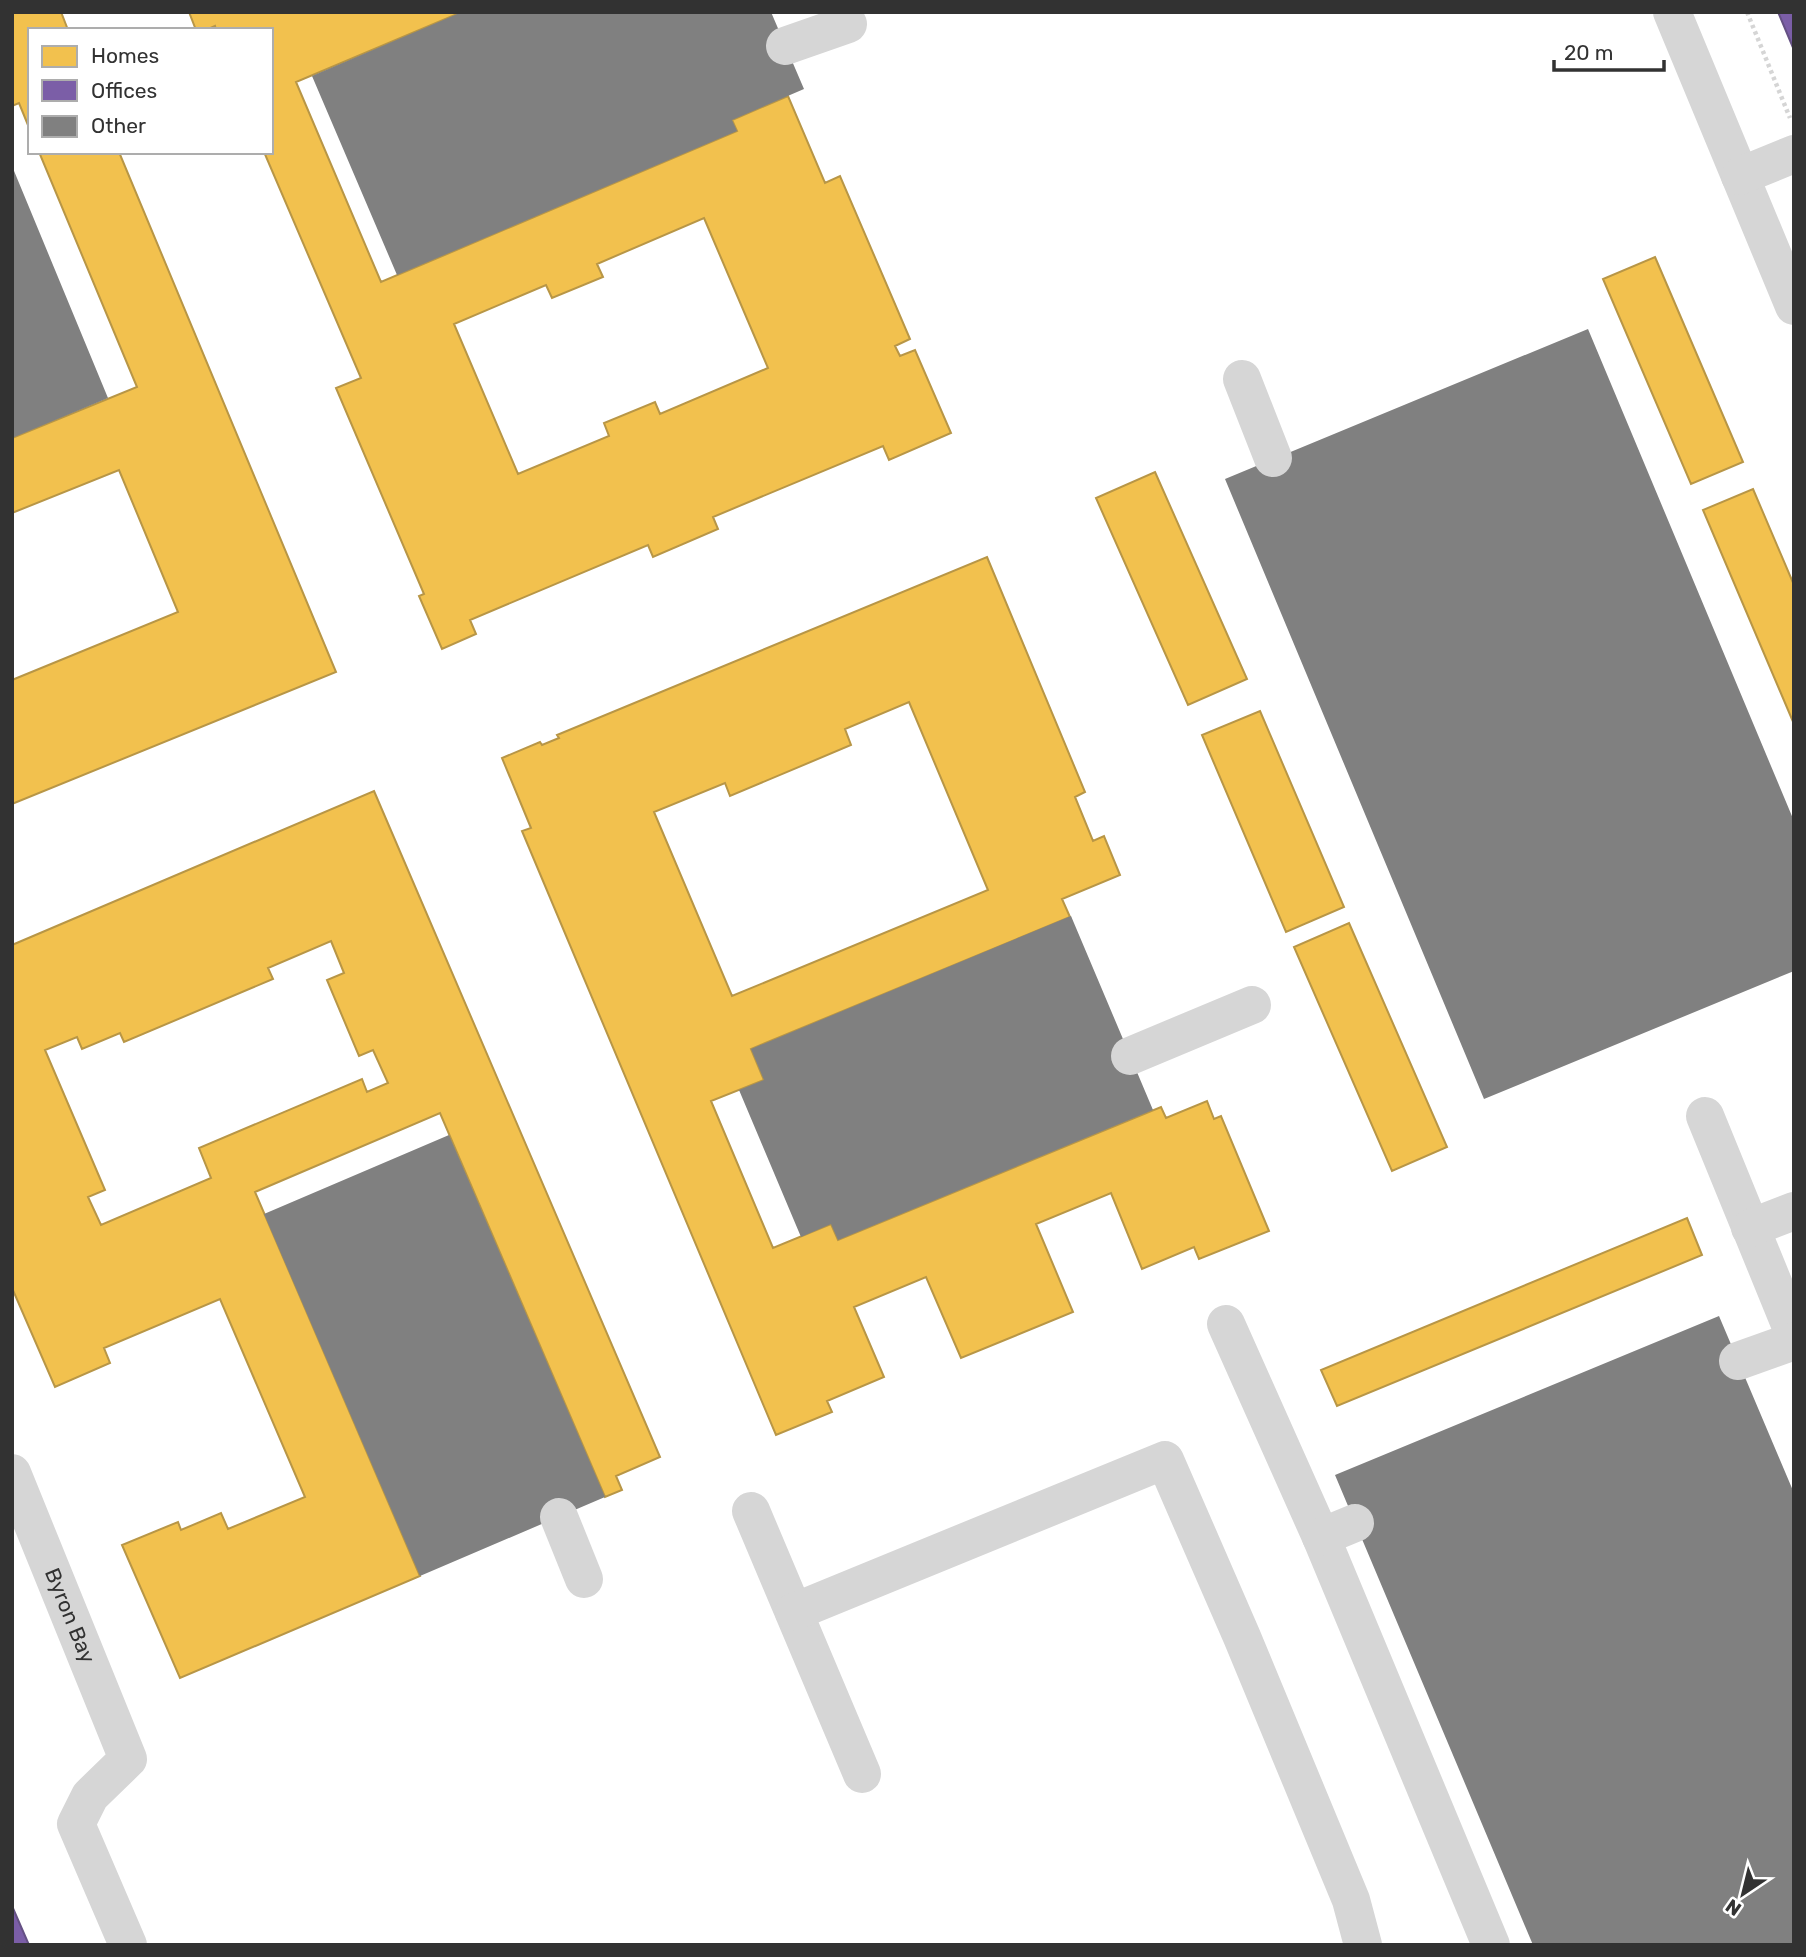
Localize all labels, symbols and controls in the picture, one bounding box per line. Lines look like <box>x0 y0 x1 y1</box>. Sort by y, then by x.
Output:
legend <box>28 28 273 154</box>
scale bar <box>1554 28 1664 72</box>
text: 20 m <box>1564 40 1613 65</box>
text: Homes <box>91 43 159 68</box>
text: Offices <box>91 78 157 103</box>
text: Other <box>91 113 146 138</box>
street label: Byron Bay <box>40 1564 101 1667</box>
north arrow <box>1708 1859 1778 1929</box>
text: N <box>1721 1894 1746 1921</box>

